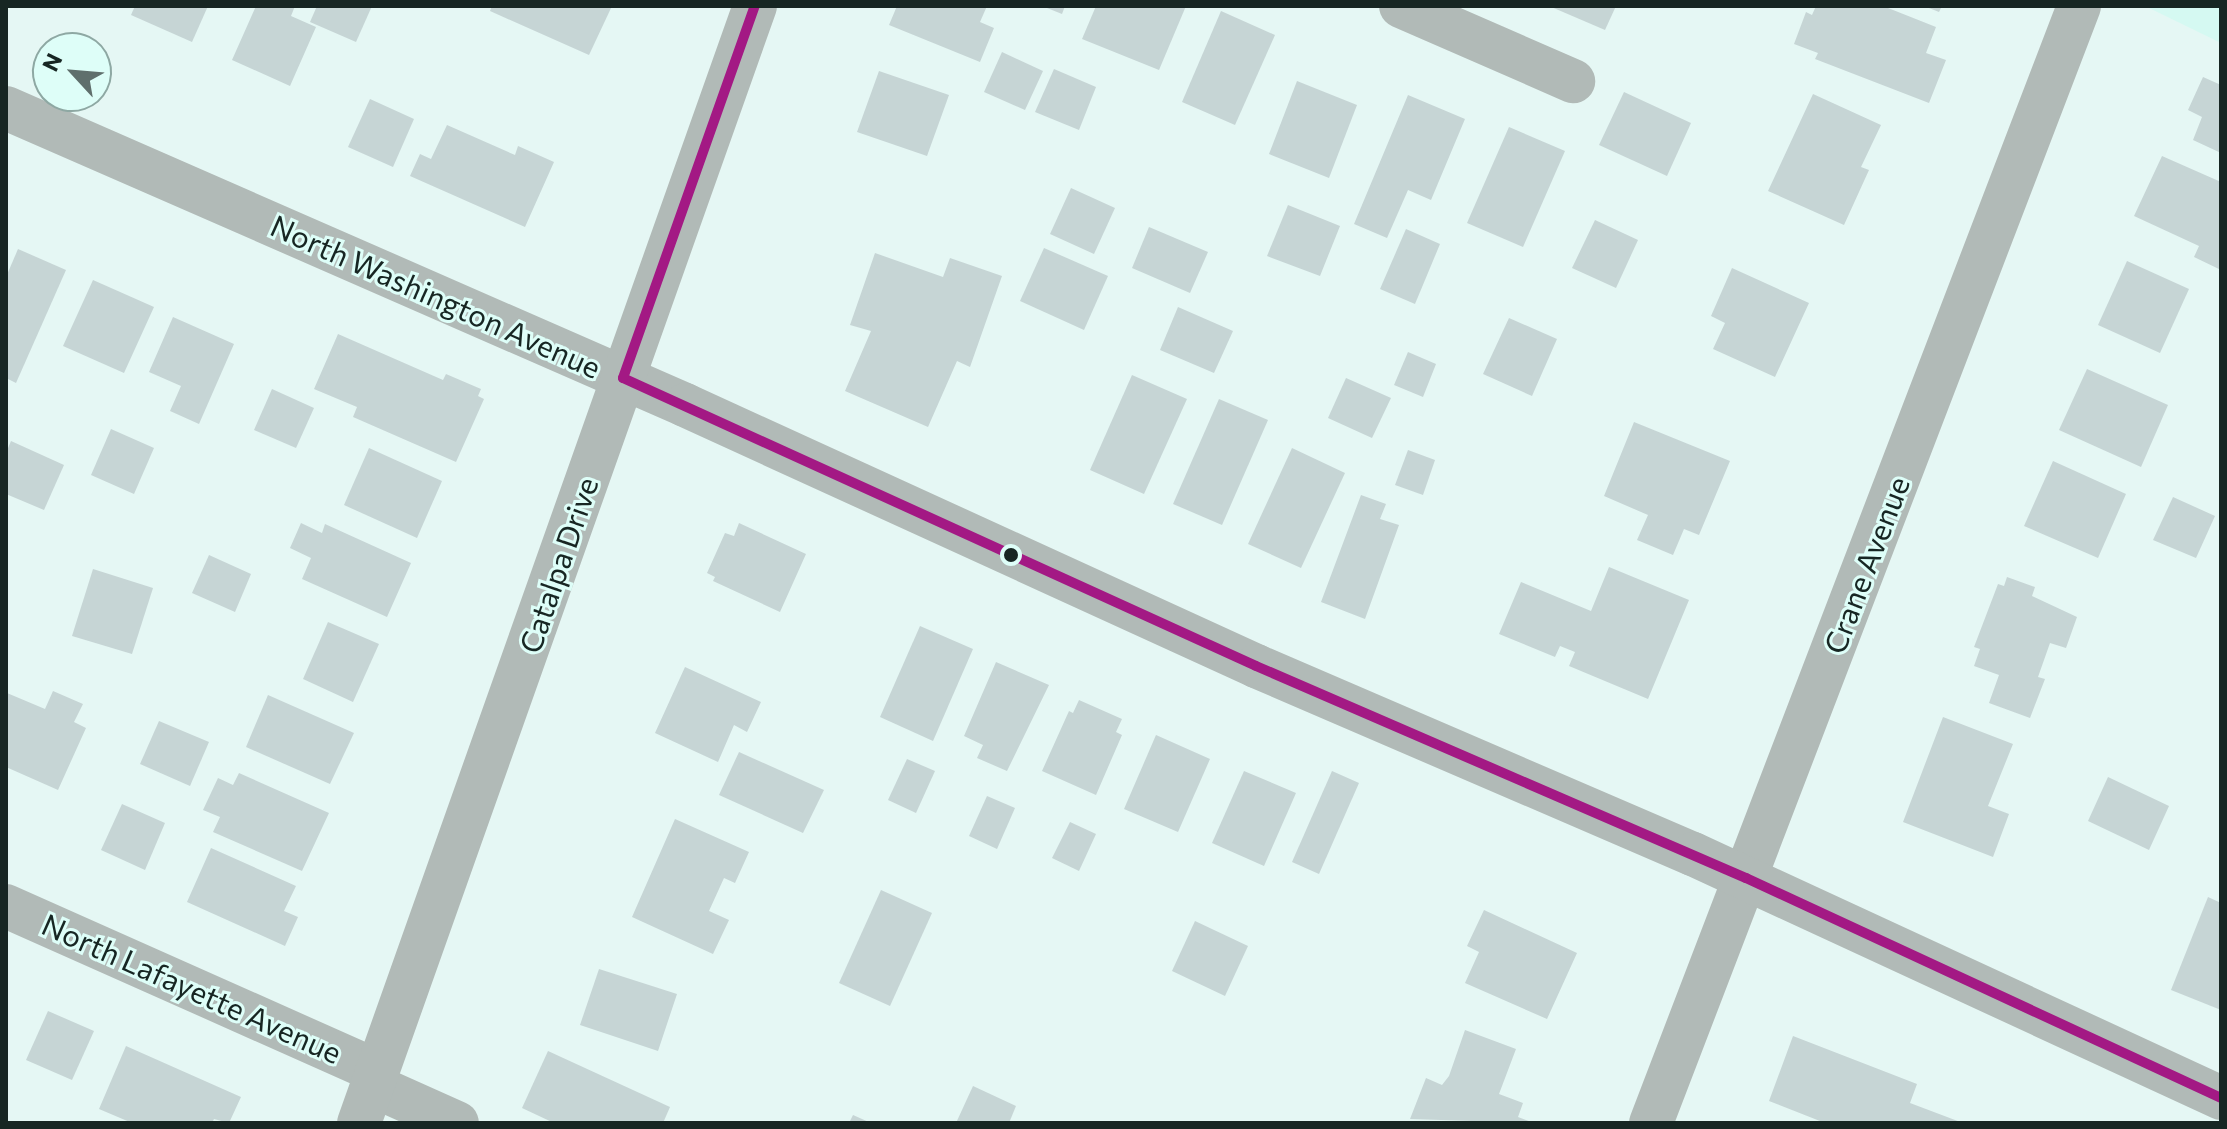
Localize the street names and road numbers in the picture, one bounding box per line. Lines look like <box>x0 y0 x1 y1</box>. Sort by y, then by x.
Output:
street label: North Washington Avenue <box>265 207 607 385</box>
street label: Crane Avenue <box>1816 471 1916 659</box>
street label: Catalpa Drive <box>511 472 605 658</box>
street label: North Lafayette Avenue <box>37 906 347 1070</box>

